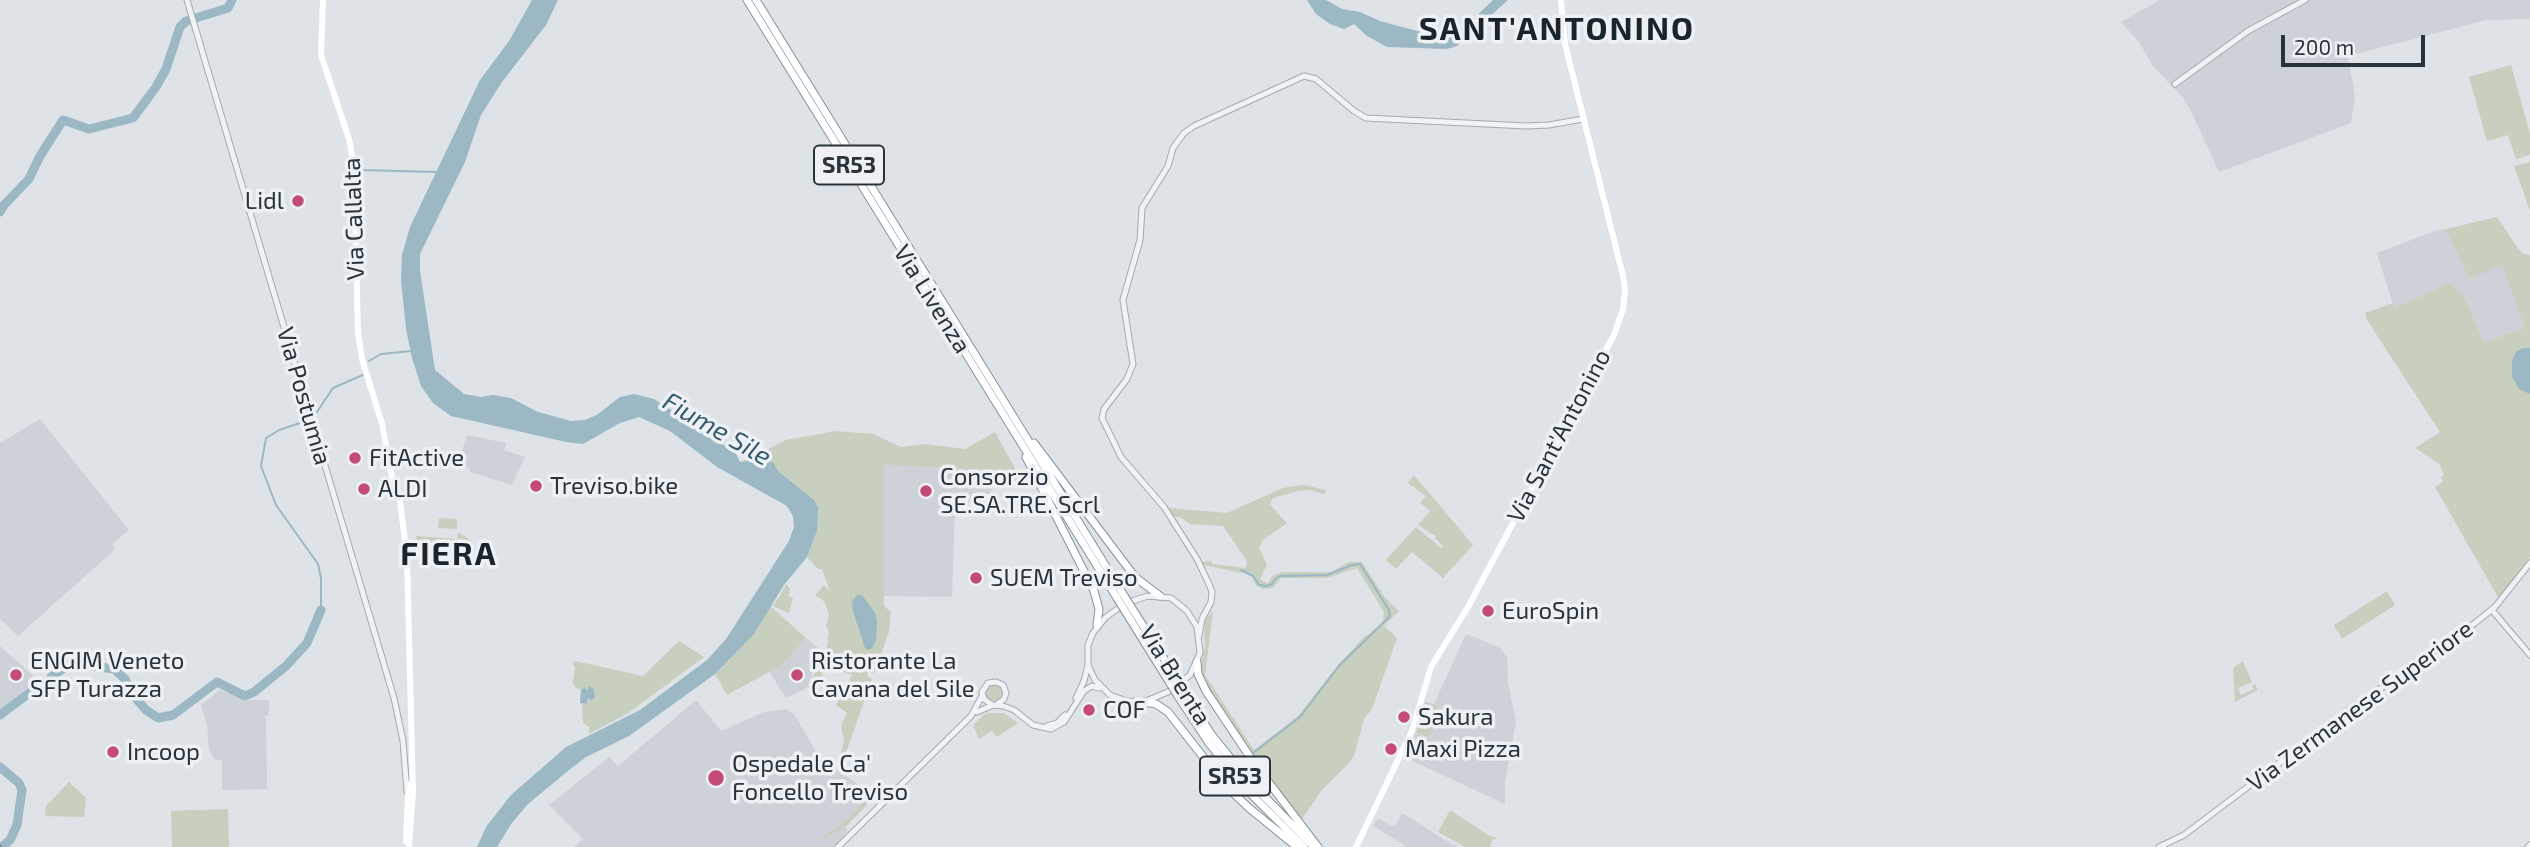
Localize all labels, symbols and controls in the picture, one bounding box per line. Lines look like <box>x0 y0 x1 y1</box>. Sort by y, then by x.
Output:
district label: SANT'ANTONINO <box>1421 10 1693 48</box>
scale bar <box>2285 21 2428 65</box>
text: 200 m <box>2294 34 2354 59</box>
road number: SR53 <box>814 146 884 184</box>
street label: Via Callalta <box>337 157 371 281</box>
place label: Lidl <box>245 187 284 215</box>
marker: Lidl <box>290 193 306 209</box>
street label: Via Livenza <box>887 240 977 358</box>
street label: Via Postumia <box>271 324 337 468</box>
street label: Via Sant'Antonino <box>1501 344 1617 528</box>
water label: Fiume Sile <box>657 385 777 473</box>
place label: FitActive <box>369 444 464 472</box>
marker: FitActive <box>347 450 363 466</box>
place label: Consorzio SE.SA.TRE. Scrl <box>940 463 1100 519</box>
place label: Treviso.bike <box>550 472 678 500</box>
place label: ALDI <box>378 475 427 503</box>
marker: Treviso.bike <box>528 478 544 494</box>
marker: ALDI <box>356 481 372 497</box>
marker: Consorzio SE.SA.TRE. Scrl <box>918 483 934 499</box>
district label: FIERA <box>401 535 497 573</box>
place label: SUEM Treviso <box>990 564 1138 592</box>
marker: SUEM Treviso <box>968 570 984 586</box>
place label: EuroSpin <box>1502 597 1599 625</box>
marker: EuroSpin <box>1480 603 1496 619</box>
street label: Via Zermanese Superiore <box>2242 614 2478 798</box>
street label: Via Brenta <box>1133 620 1217 730</box>
place label: ENGIM Veneto SFP Turazza <box>30 647 184 703</box>
place label: Ristorante La Cavana del Sile <box>811 647 975 703</box>
marker: ENGIM Veneto SFP Turazza <box>8 667 24 683</box>
marker: Ristorante La Cavana del Sile <box>789 667 805 683</box>
place label: COF <box>1103 696 1145 724</box>
marker: COF <box>1081 702 1097 718</box>
place label: Sakura <box>1418 703 1493 731</box>
marker: Sakura <box>1396 709 1412 725</box>
place label: Maxi Pizza <box>1405 735 1521 763</box>
place label: Incoop <box>127 738 200 766</box>
marker: Maxi Pizza <box>1383 741 1399 757</box>
marker: Incoop <box>105 744 121 760</box>
place label: Ospedale Ca' Foncello Treviso <box>732 750 908 806</box>
road number: SR53 <box>1200 756 1270 796</box>
marker: Ospedale Ca' Foncello Treviso <box>706 768 726 788</box>

